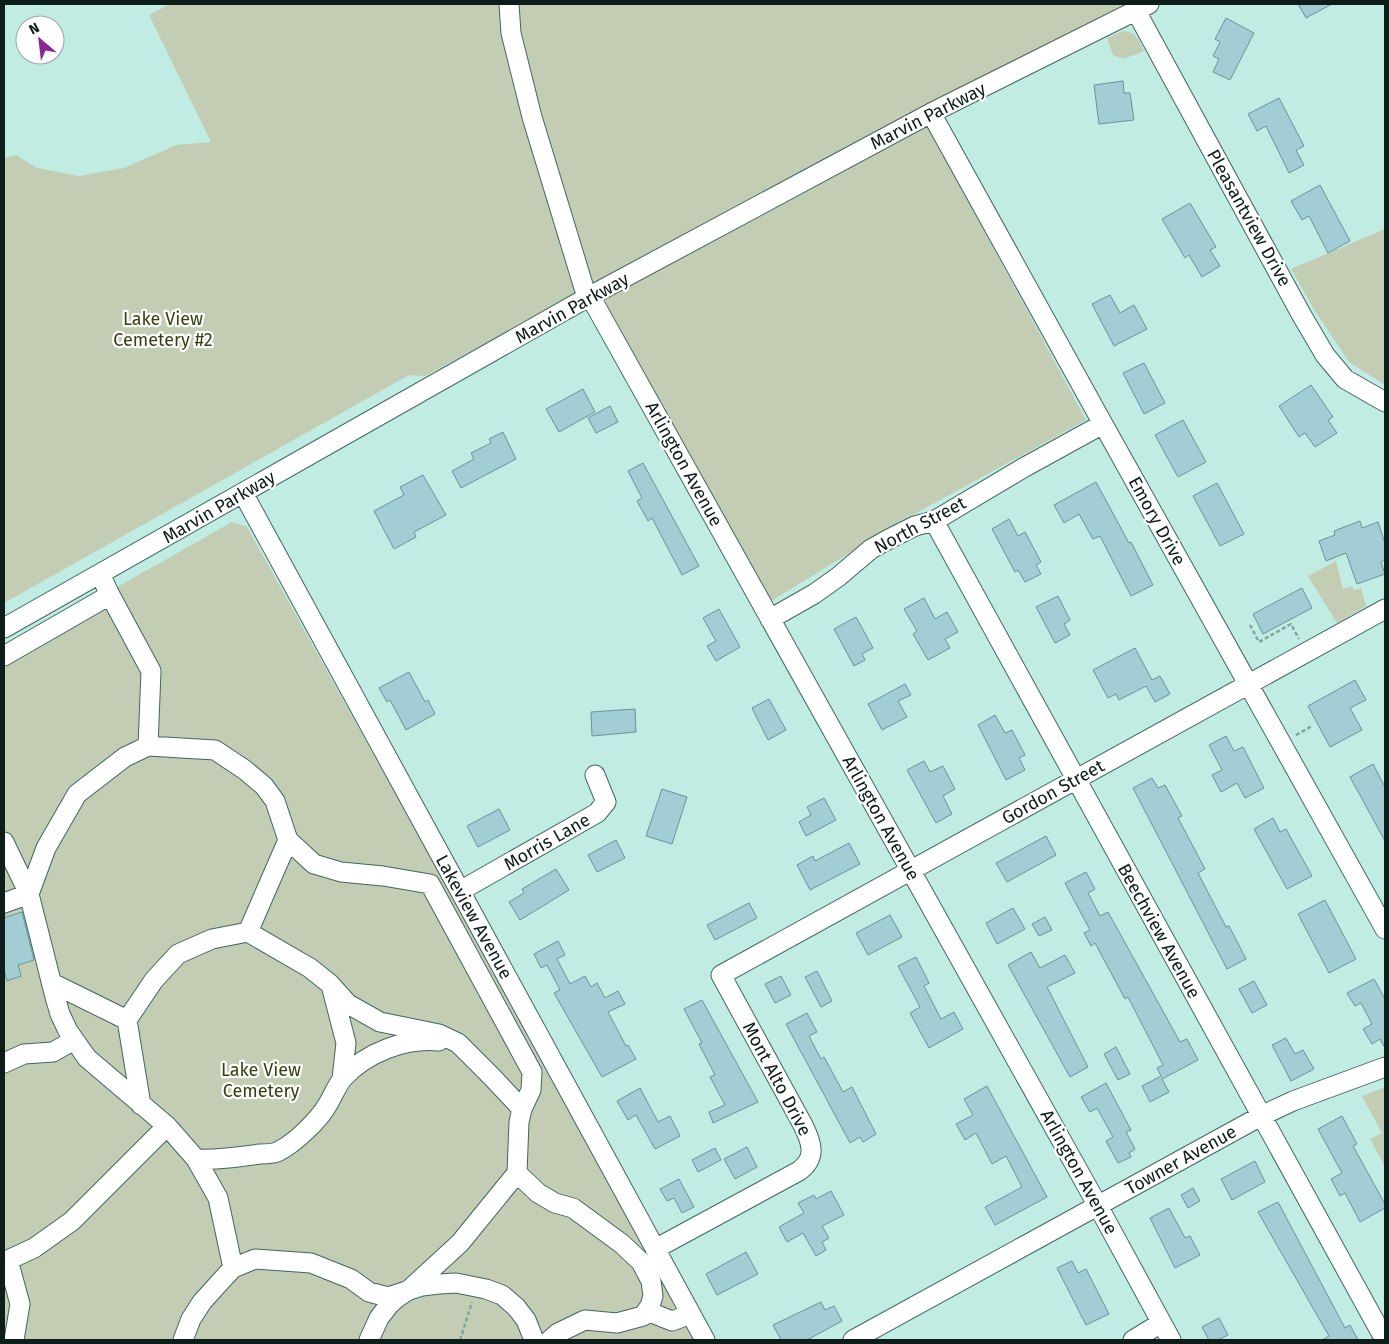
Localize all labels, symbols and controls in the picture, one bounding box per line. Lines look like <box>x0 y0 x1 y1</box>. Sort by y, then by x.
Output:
north arrow <box>15 15 65 65</box>
text: N <box>26 19 42 39</box>
street label: Marvin Parkway <box>867 77 989 155</box>
street label: Pleasantview Drive <box>1202 146 1296 290</box>
street label: Marvin Parkway <box>511 268 633 348</box>
park label: Lake View Cemetery #2 <box>113 308 213 351</box>
street label: Arlington Avenue <box>641 398 727 530</box>
street label: Marvin Parkway <box>159 466 279 548</box>
street label: Emory Drive <box>1124 473 1190 569</box>
street label: North Street <box>871 491 970 558</box>
street label: Arlington Avenue <box>838 752 924 884</box>
street label: Gordon Street <box>998 755 1108 829</box>
street label: Morris Lane <box>500 809 594 875</box>
street label: Lakeview Avenue <box>431 851 517 983</box>
street label: Beechview Avenue <box>1113 860 1205 1002</box>
street label: Mont Alto Drive <box>738 1018 816 1140</box>
park label: Lake View Cemetery <box>221 1059 301 1102</box>
street label: Arlington Avenue <box>1036 1106 1122 1238</box>
street label: Towner Avenue <box>1122 1120 1240 1200</box>

